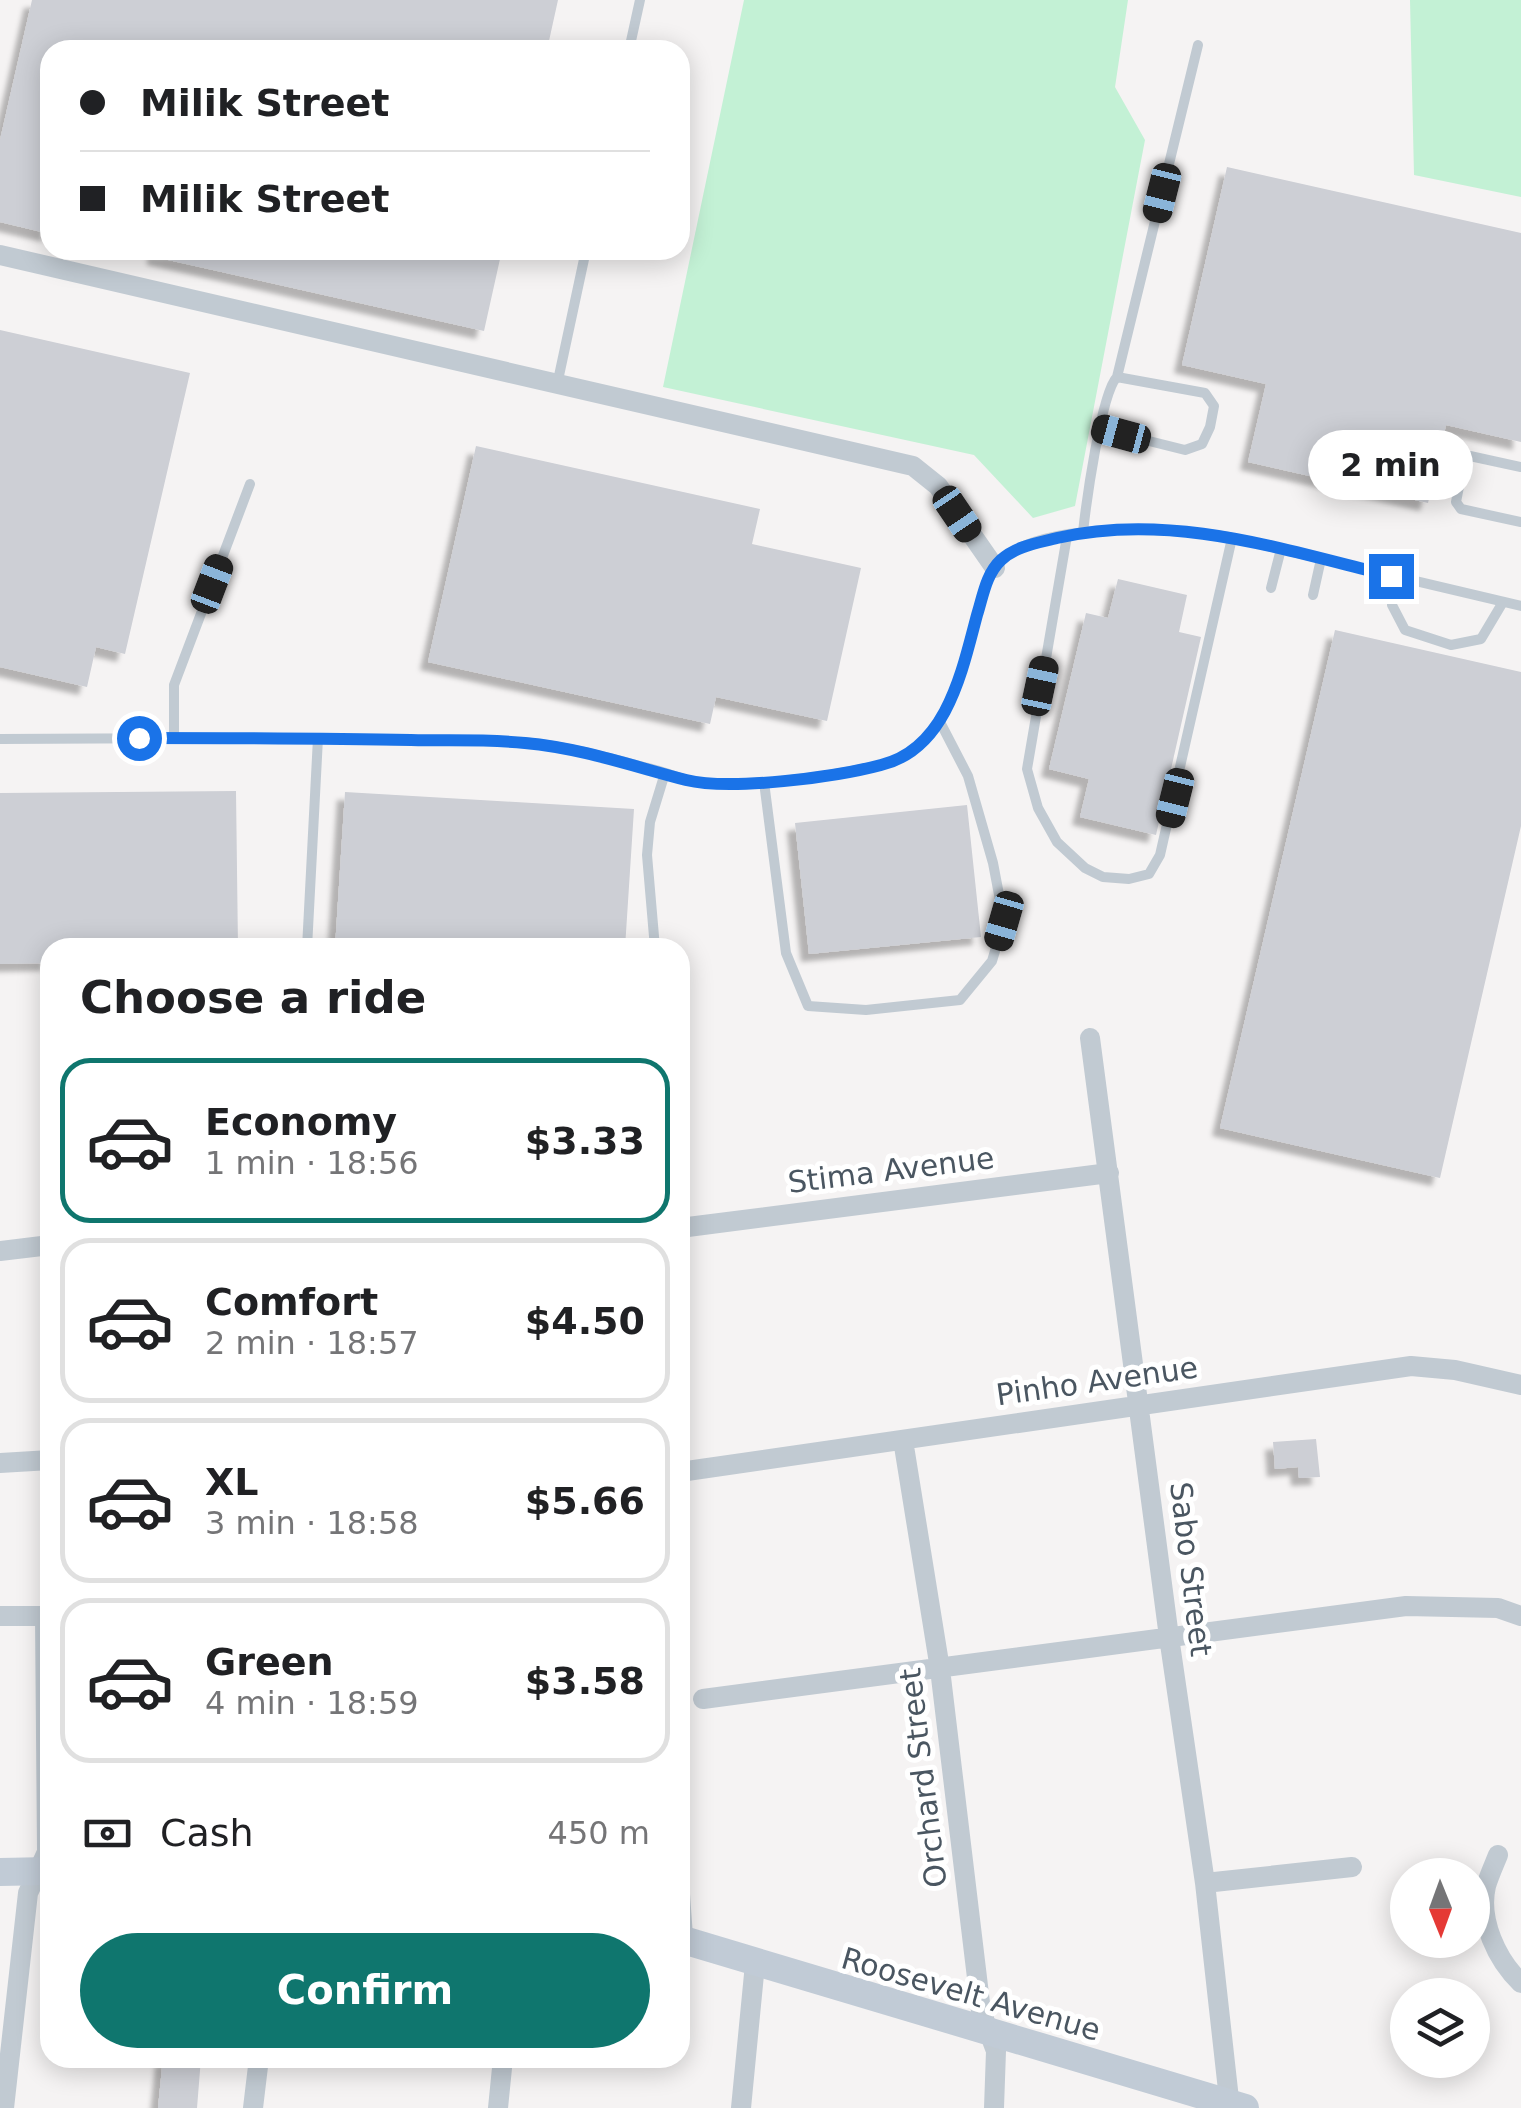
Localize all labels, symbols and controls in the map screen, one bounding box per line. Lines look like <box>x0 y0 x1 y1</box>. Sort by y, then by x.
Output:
text: Milik Street <box>140 81 389 125</box>
car <box>1140 160 1184 226</box>
text: Milik Street <box>140 177 389 221</box>
car <box>1088 412 1154 456</box>
callout: 2 min <box>1308 431 1474 501</box>
text: 2 min <box>1340 446 1441 484</box>
car <box>928 481 986 547</box>
car <box>187 551 237 617</box>
route end <box>1369 554 1414 599</box>
car <box>1019 654 1061 718</box>
route start <box>117 716 162 761</box>
car <box>1153 765 1197 831</box>
car <box>981 888 1027 954</box>
text: Choose a ride <box>80 971 426 1024</box>
icon: car <box>85 1096 175 1186</box>
text: Economy <box>205 1100 397 1144</box>
text: $3.33 <box>525 1119 645 1163</box>
street label: Stima Avenue <box>786 1140 996 1200</box>
text: 1 min · 18:56 <box>205 1144 419 1182</box>
icon: car <box>85 1276 175 1366</box>
text: Comfort <box>205 1280 378 1324</box>
text: $4.50 <box>525 1299 645 1343</box>
text: 2 min · 18:57 <box>205 1324 419 1362</box>
street label: Pinho Avenue <box>994 1350 1200 1412</box>
icon: car <box>85 1456 175 1546</box>
text: XL <box>205 1460 259 1504</box>
text: $5.66 <box>525 1479 645 1523</box>
street label: Sabo Street <box>1163 1480 1219 1658</box>
text: 3 min · 18:58 <box>205 1504 419 1542</box>
icon: car <box>85 1636 175 1726</box>
text: Green <box>205 1640 334 1684</box>
text: $3.58 <box>525 1659 645 1703</box>
street label: Orchard Street <box>892 1666 954 1890</box>
text: 4 min · 18:59 <box>205 1684 419 1722</box>
icon: cash <box>80 1806 135 1861</box>
text: Cash <box>160 1811 254 1855</box>
text: 450 m <box>548 1814 650 1852</box>
north arrow <box>1390 1858 1490 1958</box>
map controls <box>1390 1858 1490 2078</box>
button: Confirm <box>80 1933 650 2048</box>
street label: Roosevelt Avenue <box>838 1940 1104 2048</box>
button: layers <box>1390 1978 1490 2078</box>

